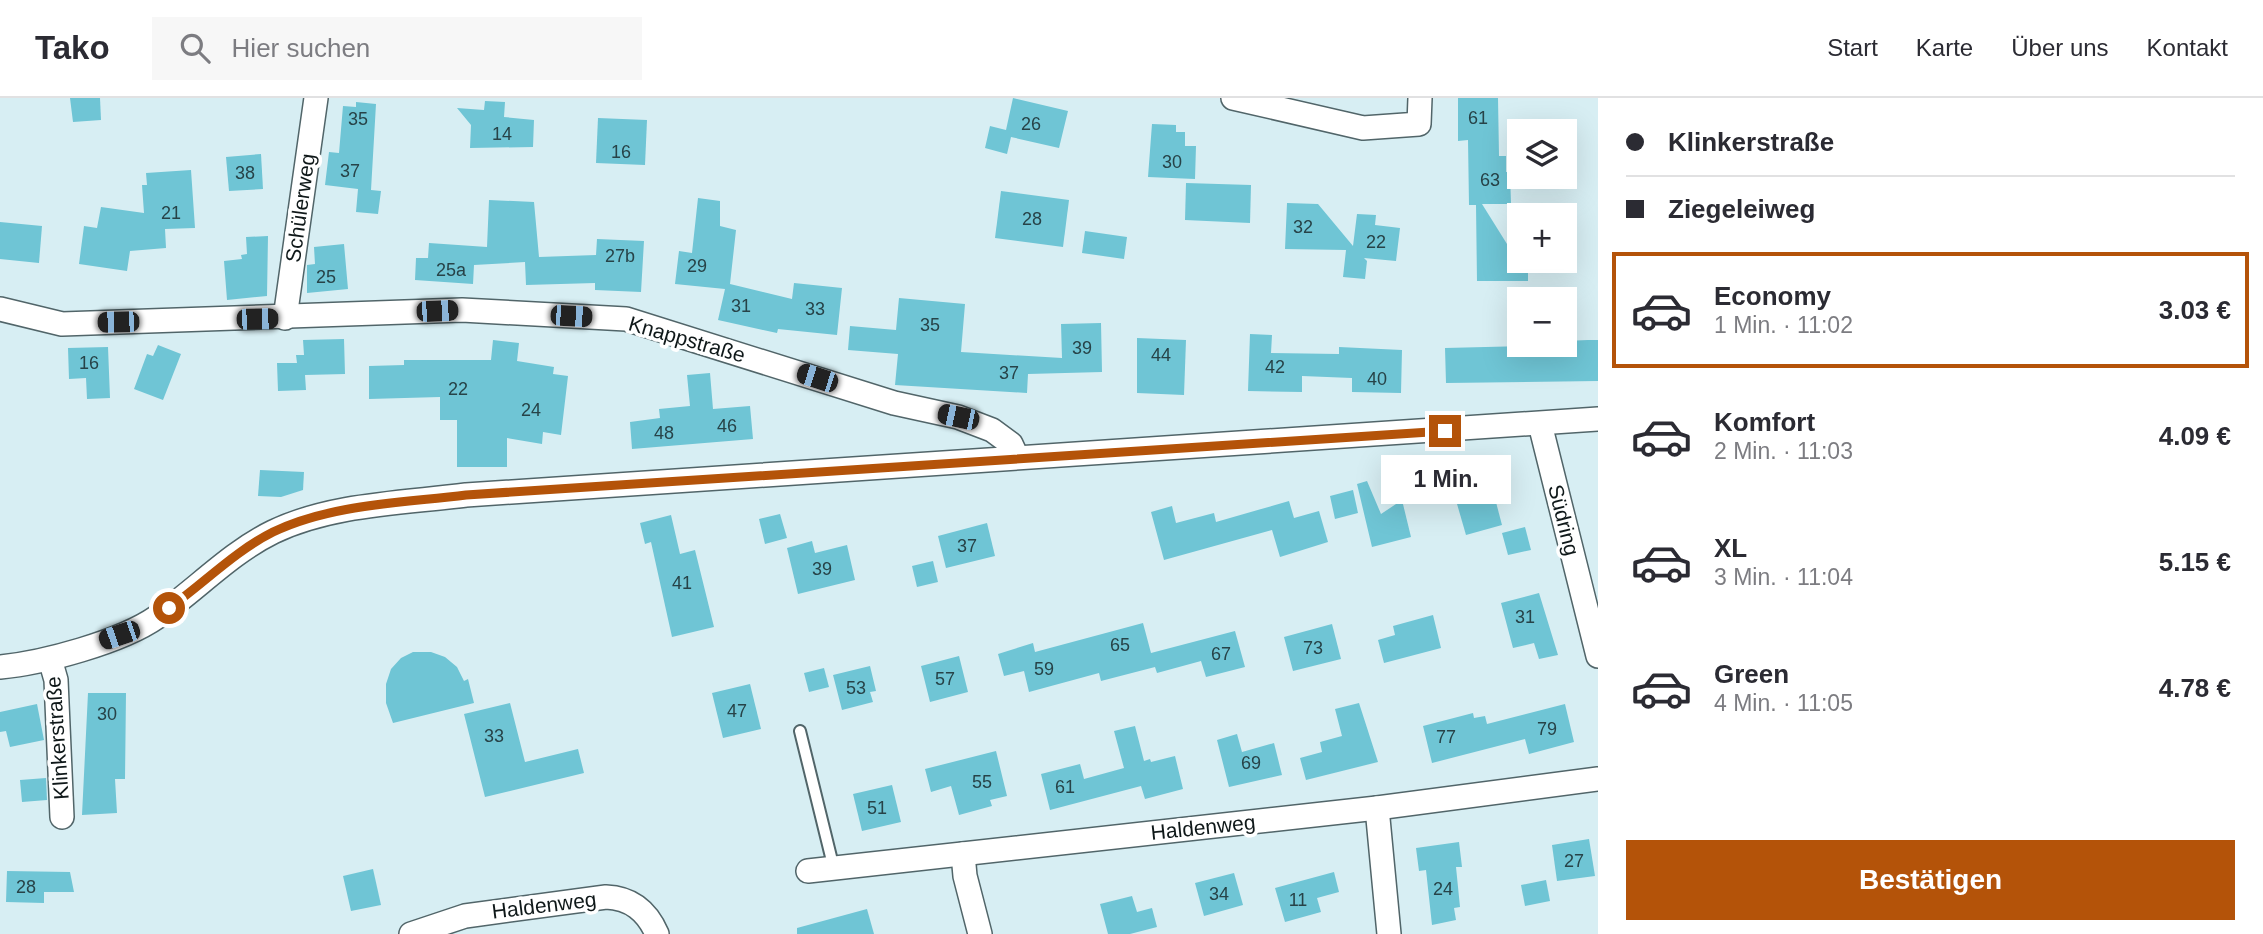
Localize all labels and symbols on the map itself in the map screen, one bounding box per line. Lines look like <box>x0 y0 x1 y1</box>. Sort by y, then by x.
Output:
house number: 61 <box>1468 108 1488 128</box>
house number: 35 <box>348 109 368 129</box>
house number: 26 <box>1021 114 1041 134</box>
house number: 14 <box>492 124 512 144</box>
house number: 16 <box>611 142 631 162</box>
street label: Schülerweg <box>281 152 319 264</box>
house number: 30 <box>1162 152 1182 172</box>
house number: 37 <box>340 161 360 181</box>
house number: 38 <box>235 163 255 183</box>
house number: 63 <box>1480 170 1500 190</box>
house number: 21 <box>161 203 181 223</box>
house number: 28 <box>1022 209 1042 229</box>
house number: 32 <box>1293 217 1313 237</box>
house number: 22 <box>1366 232 1386 252</box>
house number: 27b <box>605 246 635 266</box>
house number: 29 <box>687 256 707 276</box>
house number: 25a <box>436 260 467 280</box>
house number: 25 <box>316 267 336 287</box>
house number: 31 <box>731 296 751 316</box>
house number: 33 <box>805 299 825 319</box>
car <box>416 300 459 322</box>
car <box>550 304 593 328</box>
car <box>236 308 279 330</box>
car <box>97 311 140 333</box>
street label: Knappstraße <box>626 311 748 367</box>
house number: 35 <box>920 315 940 335</box>
house number: 39 <box>1072 338 1092 358</box>
house number: 44 <box>1151 345 1171 365</box>
house number: 16 <box>79 353 99 373</box>
house number: 42 <box>1265 357 1285 377</box>
car <box>794 362 841 394</box>
house number: 37 <box>999 363 1019 383</box>
house number: 40 <box>1367 369 1387 389</box>
house number: 22 <box>448 379 468 399</box>
house number: 24 <box>521 400 541 420</box>
car <box>936 402 981 432</box>
route end <box>1429 415 1461 447</box>
house number: 46 <box>717 416 737 436</box>
house number: 48 <box>654 423 674 443</box>
callout: 1 Min. <box>1380 456 1510 504</box>
street label: Südring <box>1544 482 1584 558</box>
house number: 37 <box>957 536 977 556</box>
house number: 39 <box>812 559 832 579</box>
house number: 41 <box>672 573 692 593</box>
route start <box>153 592 185 624</box>
house number: 31 <box>1515 607 1535 627</box>
car <box>96 618 143 652</box>
house number: 65 <box>1110 635 1130 655</box>
house number: 73 <box>1303 638 1323 658</box>
house number: 67 <box>1211 644 1231 664</box>
house number: 59 <box>1034 659 1054 679</box>
house number: 57 <box>935 669 955 689</box>
street label: Klinkerstraße <box>41 675 73 801</box>
house number: 53 <box>846 678 866 698</box>
house number: 47 <box>727 701 747 721</box>
house number: 30 <box>97 704 117 724</box>
house number: 79 <box>1537 719 1557 739</box>
house number: 33 <box>484 726 504 746</box>
house number: 77 <box>1436 727 1456 747</box>
house number: 69 <box>1241 753 1261 773</box>
house number: 55 <box>972 772 992 792</box>
house number: 61 <box>1055 777 1075 797</box>
house number: 51 <box>867 798 887 818</box>
street label: Haldenweg <box>1150 810 1256 844</box>
house number: 27 <box>1564 851 1584 871</box>
house number: 28 <box>16 877 36 897</box>
house number: 24 <box>1433 879 1453 899</box>
house number: 34 <box>1209 884 1229 904</box>
street label: Haldenweg <box>490 887 598 923</box>
house number: 11 <box>1289 890 1307 910</box>

